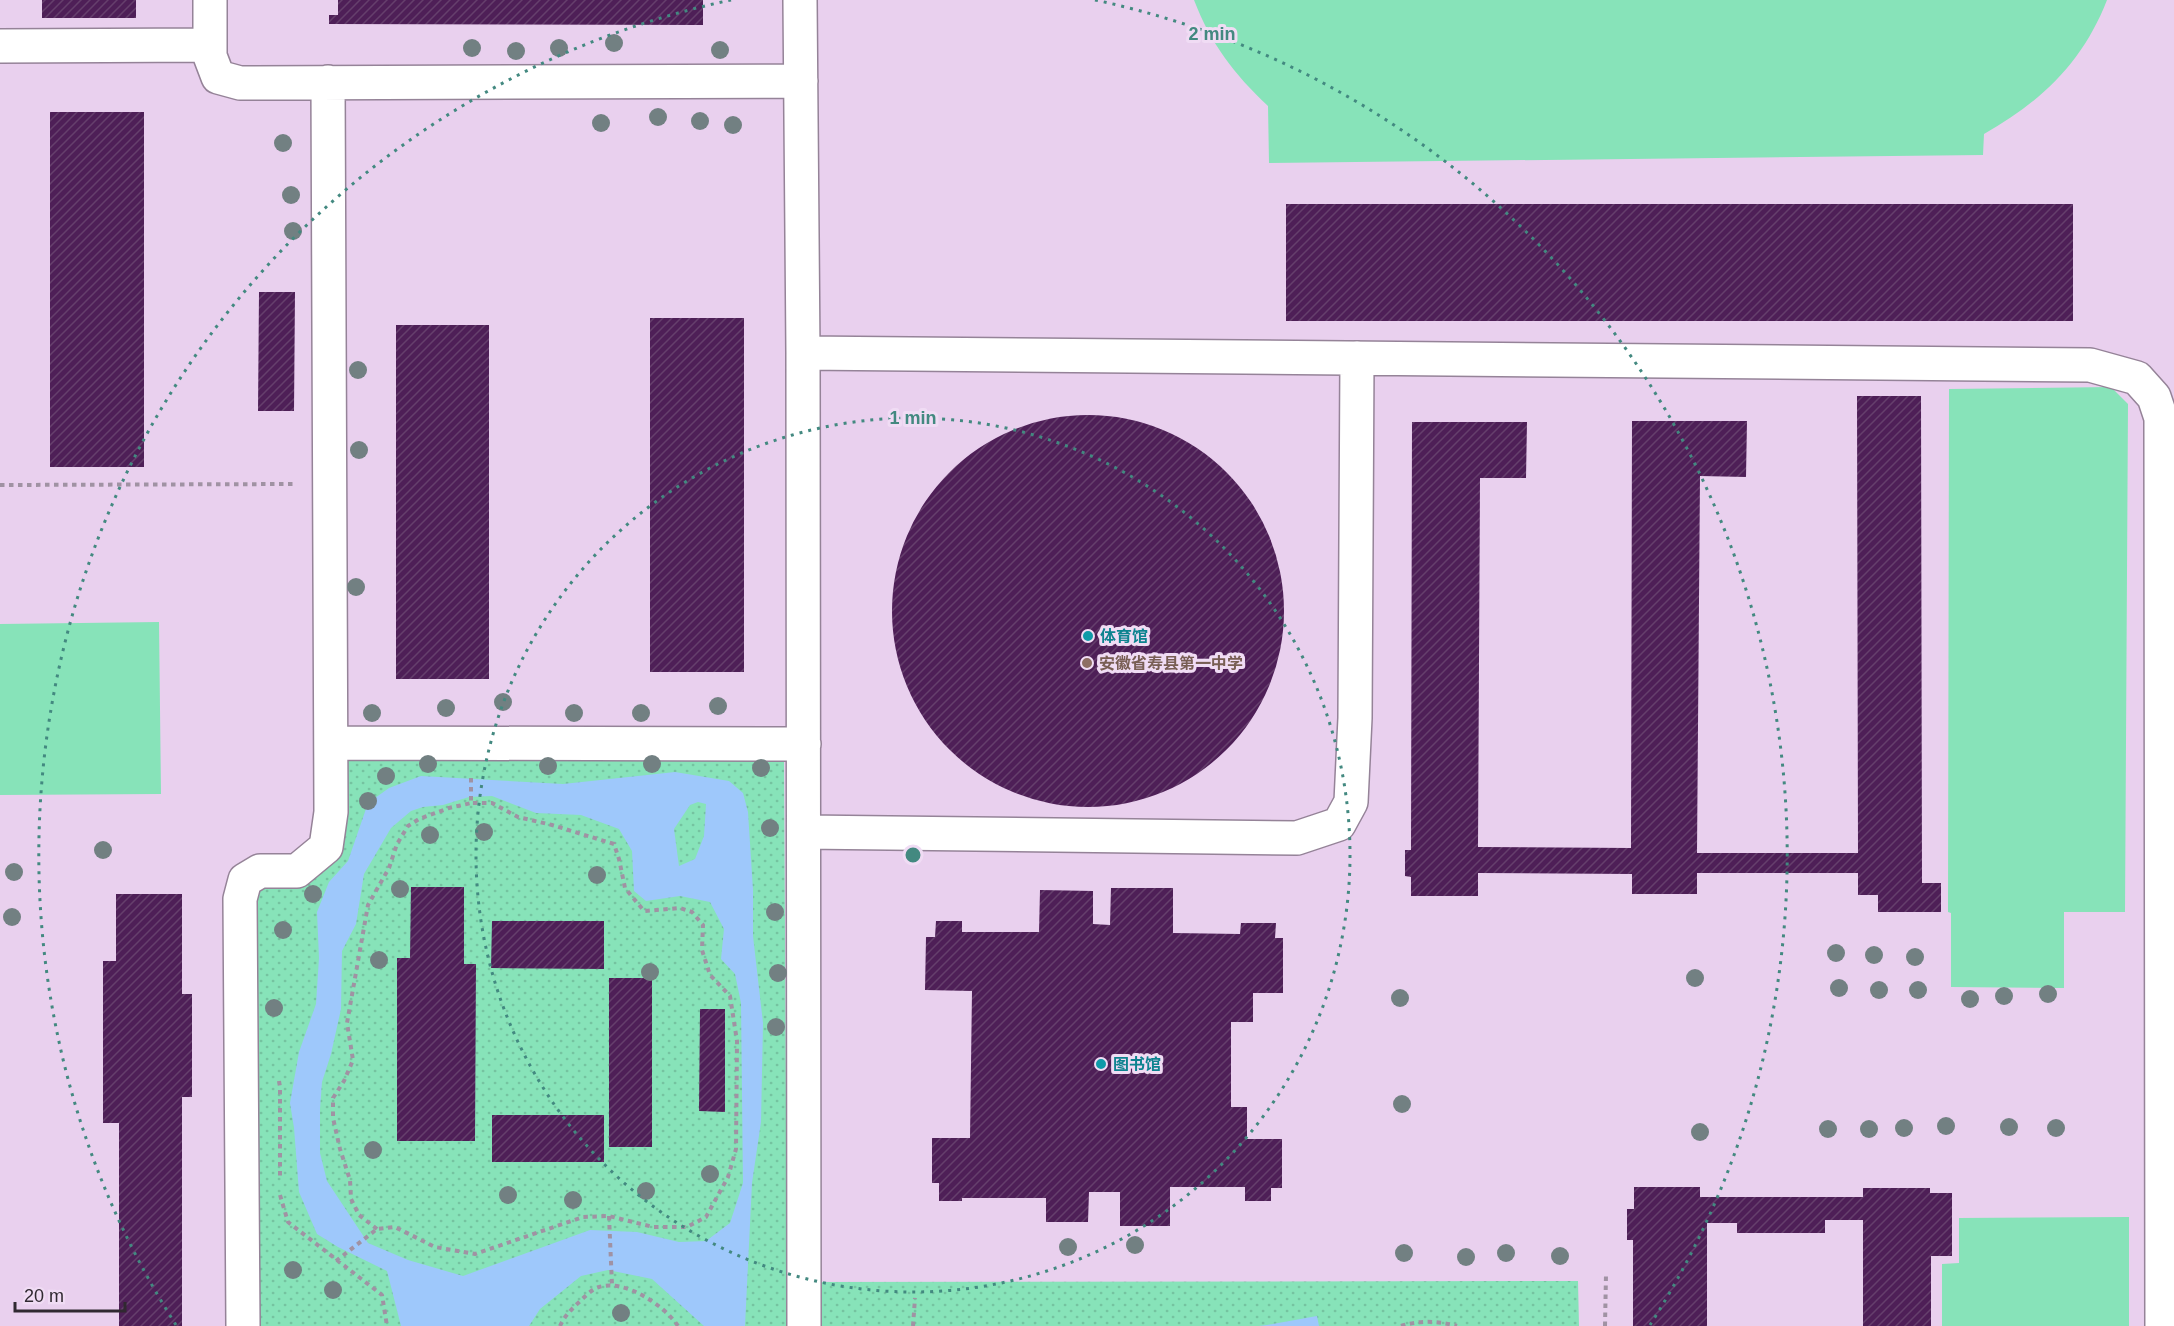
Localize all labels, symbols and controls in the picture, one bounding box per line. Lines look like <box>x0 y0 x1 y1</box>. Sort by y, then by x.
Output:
text: 2 min <box>1188 24 1236 44</box>
text: 1 min <box>889 408 937 428</box>
place label: 体育馆 <box>1100 628 1148 645</box>
marker: 体育馆 <box>1081 629 1095 643</box>
place label: 安徽省寿县第一中学 <box>1099 655 1243 672</box>
marker: 安徽省寿县第一中学 <box>1080 656 1094 670</box>
centre of rings <box>903 845 923 865</box>
place label: 图书馆 <box>1113 1056 1161 1073</box>
marker: 图书馆 <box>1094 1057 1108 1071</box>
scale bar <box>15 1275 124 1313</box>
text: 20 m <box>24 1286 64 1306</box>

